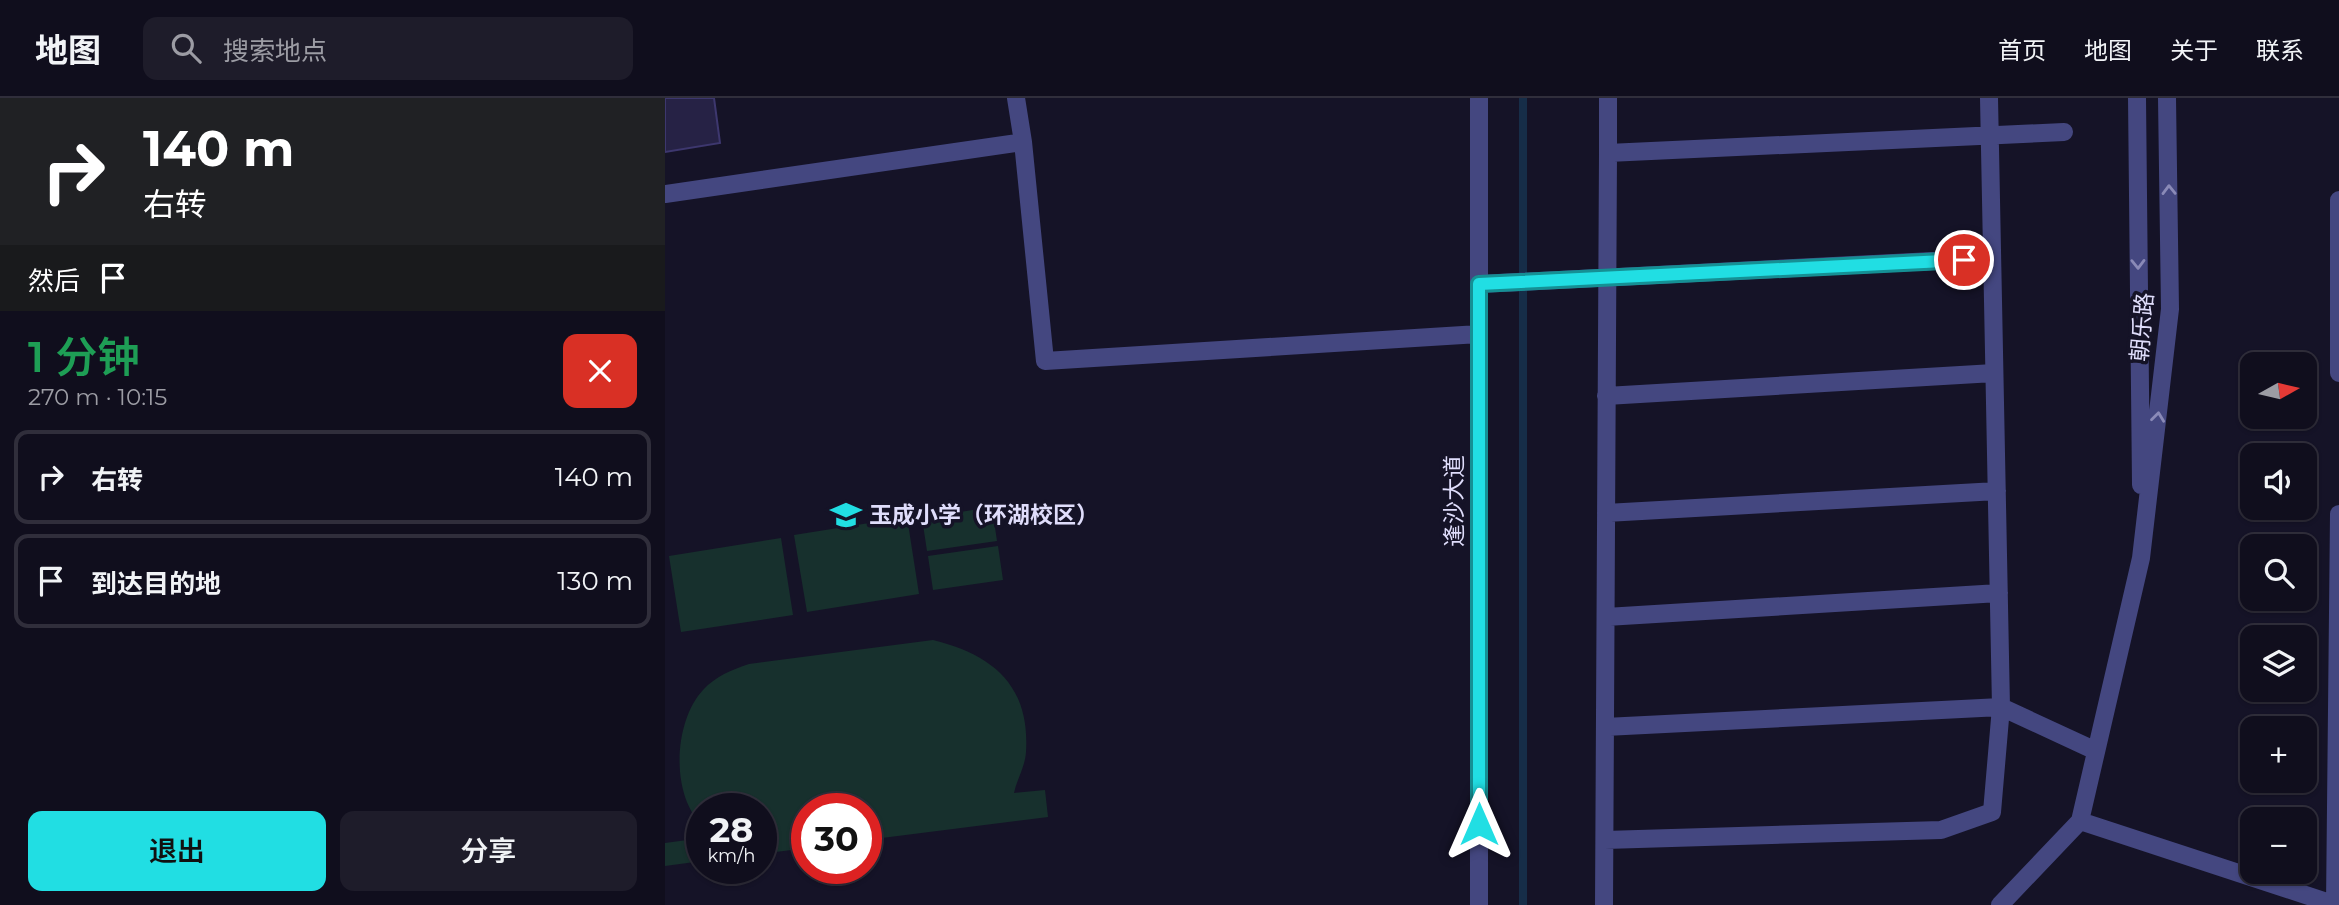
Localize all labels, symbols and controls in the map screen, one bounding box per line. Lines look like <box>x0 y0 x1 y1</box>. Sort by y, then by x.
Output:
search box <box>143 17 633 80</box>
icon: search <box>167 29 205 67</box>
text: 地图 <box>35 30 101 70</box>
text: 搜索地点 <box>223 35 327 67</box>
text: 首页 <box>1998 36 2046 65</box>
text: 地图 <box>2084 36 2132 65</box>
text: 关于 <box>2170 36 2218 65</box>
text: 联系 <box>2256 36 2304 65</box>
text: 140 m <box>143 119 295 178</box>
icon: right <box>28 126 119 217</box>
text: 右转 <box>143 185 207 224</box>
one-way arrow <box>2161 185 2176 196</box>
pin <box>1934 230 1994 290</box>
icon: arrive <box>1945 241 1983 279</box>
icon: arrive <box>94 259 132 297</box>
one-way arrow <box>2130 259 2146 270</box>
text: 然后 <box>28 265 80 297</box>
street label: 朝乐路 <box>2125 291 2159 363</box>
text: 1 分钟 <box>28 331 140 383</box>
button: close <box>563 334 637 408</box>
north arrow <box>2240 352 2317 429</box>
map controls <box>2240 352 2317 884</box>
text: 270 m · 10:15 <box>28 383 167 411</box>
one-way arrow <box>2150 411 2165 423</box>
button: sound <box>2240 443 2317 520</box>
street label: 逢沙大道 <box>1440 455 1468 547</box>
icon: right <box>32 458 70 496</box>
text: 140 m <box>555 461 633 493</box>
text: 右转 <box>91 464 143 496</box>
school or university icon: 玉成小学（环湖校区） <box>829 498 863 532</box>
place label: 玉成小学（环湖校区） <box>869 501 1099 529</box>
button: search <box>2240 534 2317 611</box>
icon: arrive <box>32 562 70 600</box>
text: 130 m <box>557 565 633 597</box>
text: 到达目的地 <box>91 568 221 600</box>
button: layers <box>2240 625 2317 702</box>
button: + <box>2240 716 2317 793</box>
position arrow <box>1442 787 1516 861</box>
speed limit sign: 30 <box>791 793 882 884</box>
button: − <box>2240 807 2317 884</box>
text: 28 <box>710 808 753 851</box>
button: 退出 <box>28 811 326 891</box>
button: 分享 <box>340 811 637 891</box>
text: km/h <box>707 845 756 867</box>

